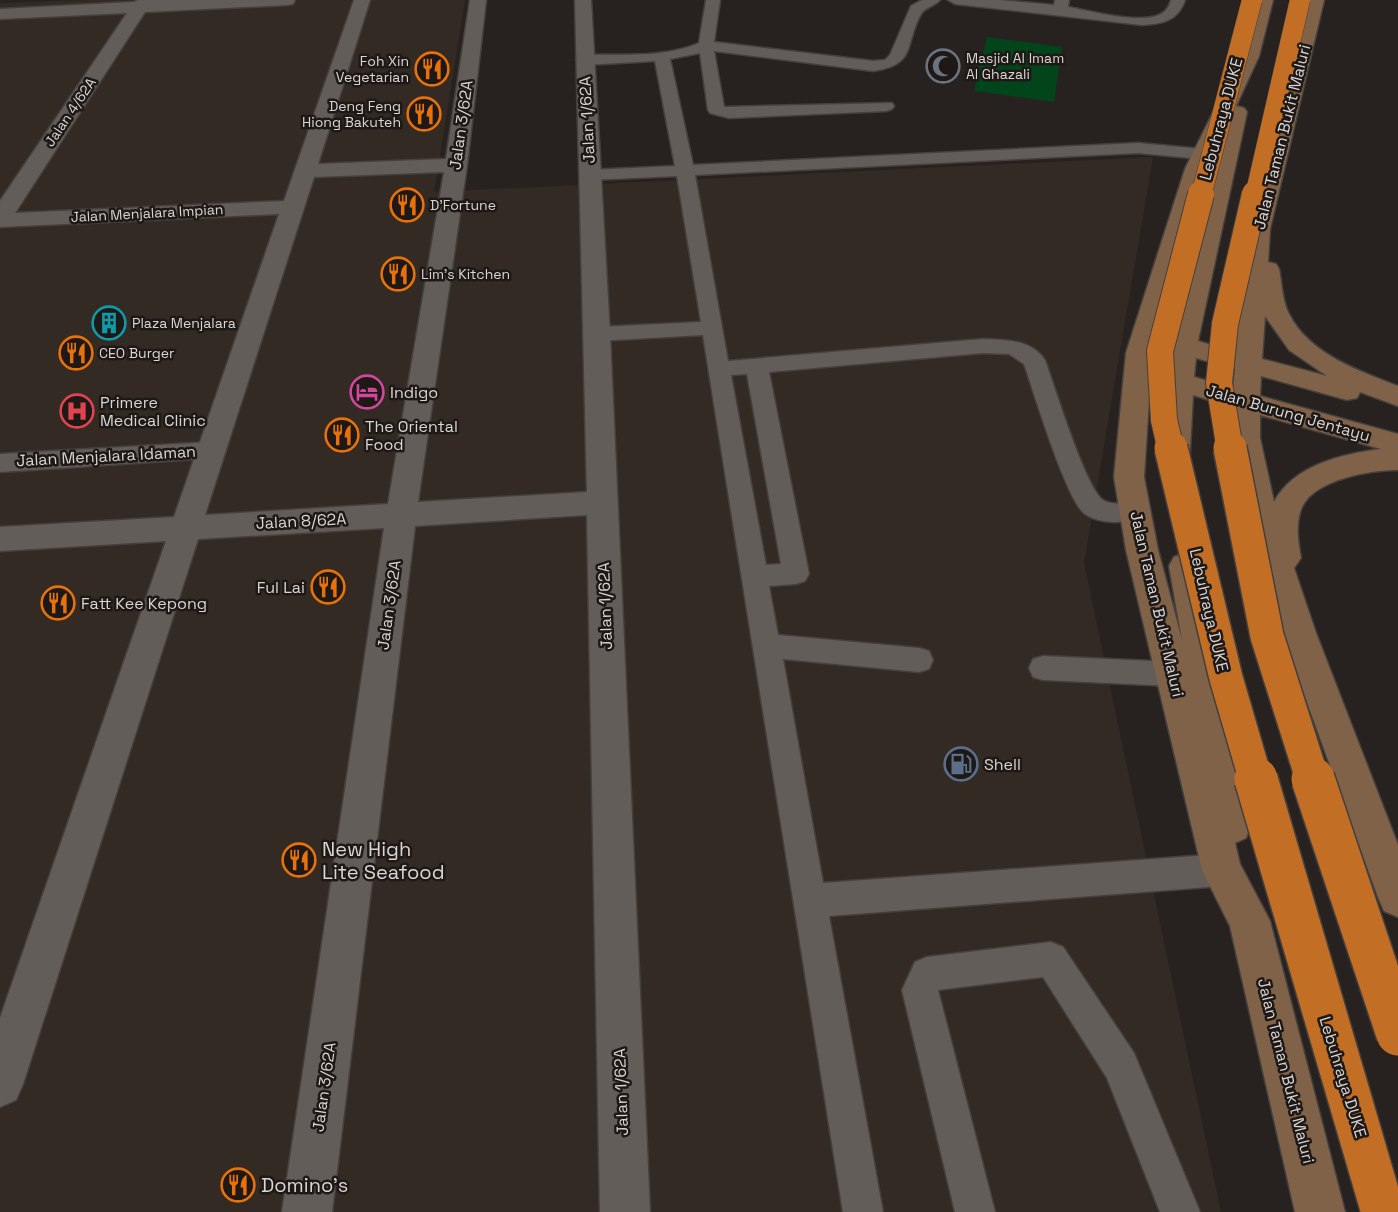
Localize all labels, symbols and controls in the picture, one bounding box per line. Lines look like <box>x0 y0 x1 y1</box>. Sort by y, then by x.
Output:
street label: Jalan Taman Bukit Maluri <box>1249 42 1315 232</box>
mosque icon: Masjid Al Imam Al Ghazali <box>925 48 961 84</box>
place label: Masjid Al Imam Al Ghazali <box>966 49 1064 83</box>
restaurant icon: Foh Xin Vegetarian <box>414 51 450 87</box>
place label: Foh Xin Vegetarian <box>336 52 409 86</box>
street label: Lebuhraya DUKE <box>1195 55 1247 183</box>
street label: Jalan 4/62A <box>40 74 100 150</box>
street label: Jalan 1/62A <box>574 76 600 164</box>
street label: Jalan 3/62A <box>444 79 478 171</box>
restaurant icon: Deng Feng Hiong Bakuteh <box>406 96 442 132</box>
place label: Deng Feng Hiong Bakuteh <box>302 97 401 131</box>
restaurant icon: D'Fortune <box>389 187 425 223</box>
place label: D'Fortune <box>430 196 496 214</box>
street label: Jalan Menjalara Impian <box>70 200 224 226</box>
restaurant icon: Lim's Kitchen <box>380 256 416 292</box>
place label: Lim's Kitchen <box>421 265 510 283</box>
building icon: Plaza Menjalara <box>91 305 127 341</box>
place label: Plaza Menjalara <box>132 314 236 332</box>
restaurant icon: CEO Burger <box>58 335 94 371</box>
place label: CEO Burger <box>99 344 174 362</box>
hotel icon: Indigo <box>349 374 385 410</box>
street label: Jalan Burung Jentayu <box>1204 380 1372 446</box>
place label: Indigo <box>390 382 438 403</box>
place label: Primere Medical Clinic <box>100 392 206 431</box>
hospital icon: Primere Medical Clinic <box>59 393 95 429</box>
place label: The Oriental Food <box>365 416 458 455</box>
restaurant icon: The Oriental Food <box>324 417 360 453</box>
street label: Jalan Menjalara Idaman <box>16 441 196 471</box>
street label: Jalan 8/62A <box>255 508 347 534</box>
street label: Jalan Taman Bukit Maluri <box>1125 509 1189 699</box>
street label: Lebuhraya DUKE <box>1185 546 1233 674</box>
street label: Jalan 3/62A <box>372 559 406 651</box>
street label: Jalan 1/62A <box>593 562 617 650</box>
restaurant icon: Ful Lai <box>310 569 346 605</box>
place label: Ful Lai <box>257 577 305 598</box>
restaurant icon: Fatt Kee Kepong <box>40 585 76 621</box>
place label: Fatt Kee Kepong <box>81 593 207 614</box>
fuel station icon: Shell <box>943 746 979 782</box>
place label: Shell <box>984 754 1021 775</box>
place label: New High Lite Seafood <box>322 836 445 885</box>
restaurant icon: New High Lite Seafood <box>281 842 317 878</box>
street label: Jalan Taman Bukit Maluri <box>1253 976 1319 1166</box>
street label: Lebuhraya DUKE <box>1315 1014 1371 1140</box>
street label: Jalan 3/62A <box>307 1041 341 1133</box>
street label: Jalan 1/62A <box>609 1048 633 1136</box>
restaurant icon: Domino's <box>220 1167 256 1203</box>
place label: Domino's <box>261 1172 348 1198</box>

